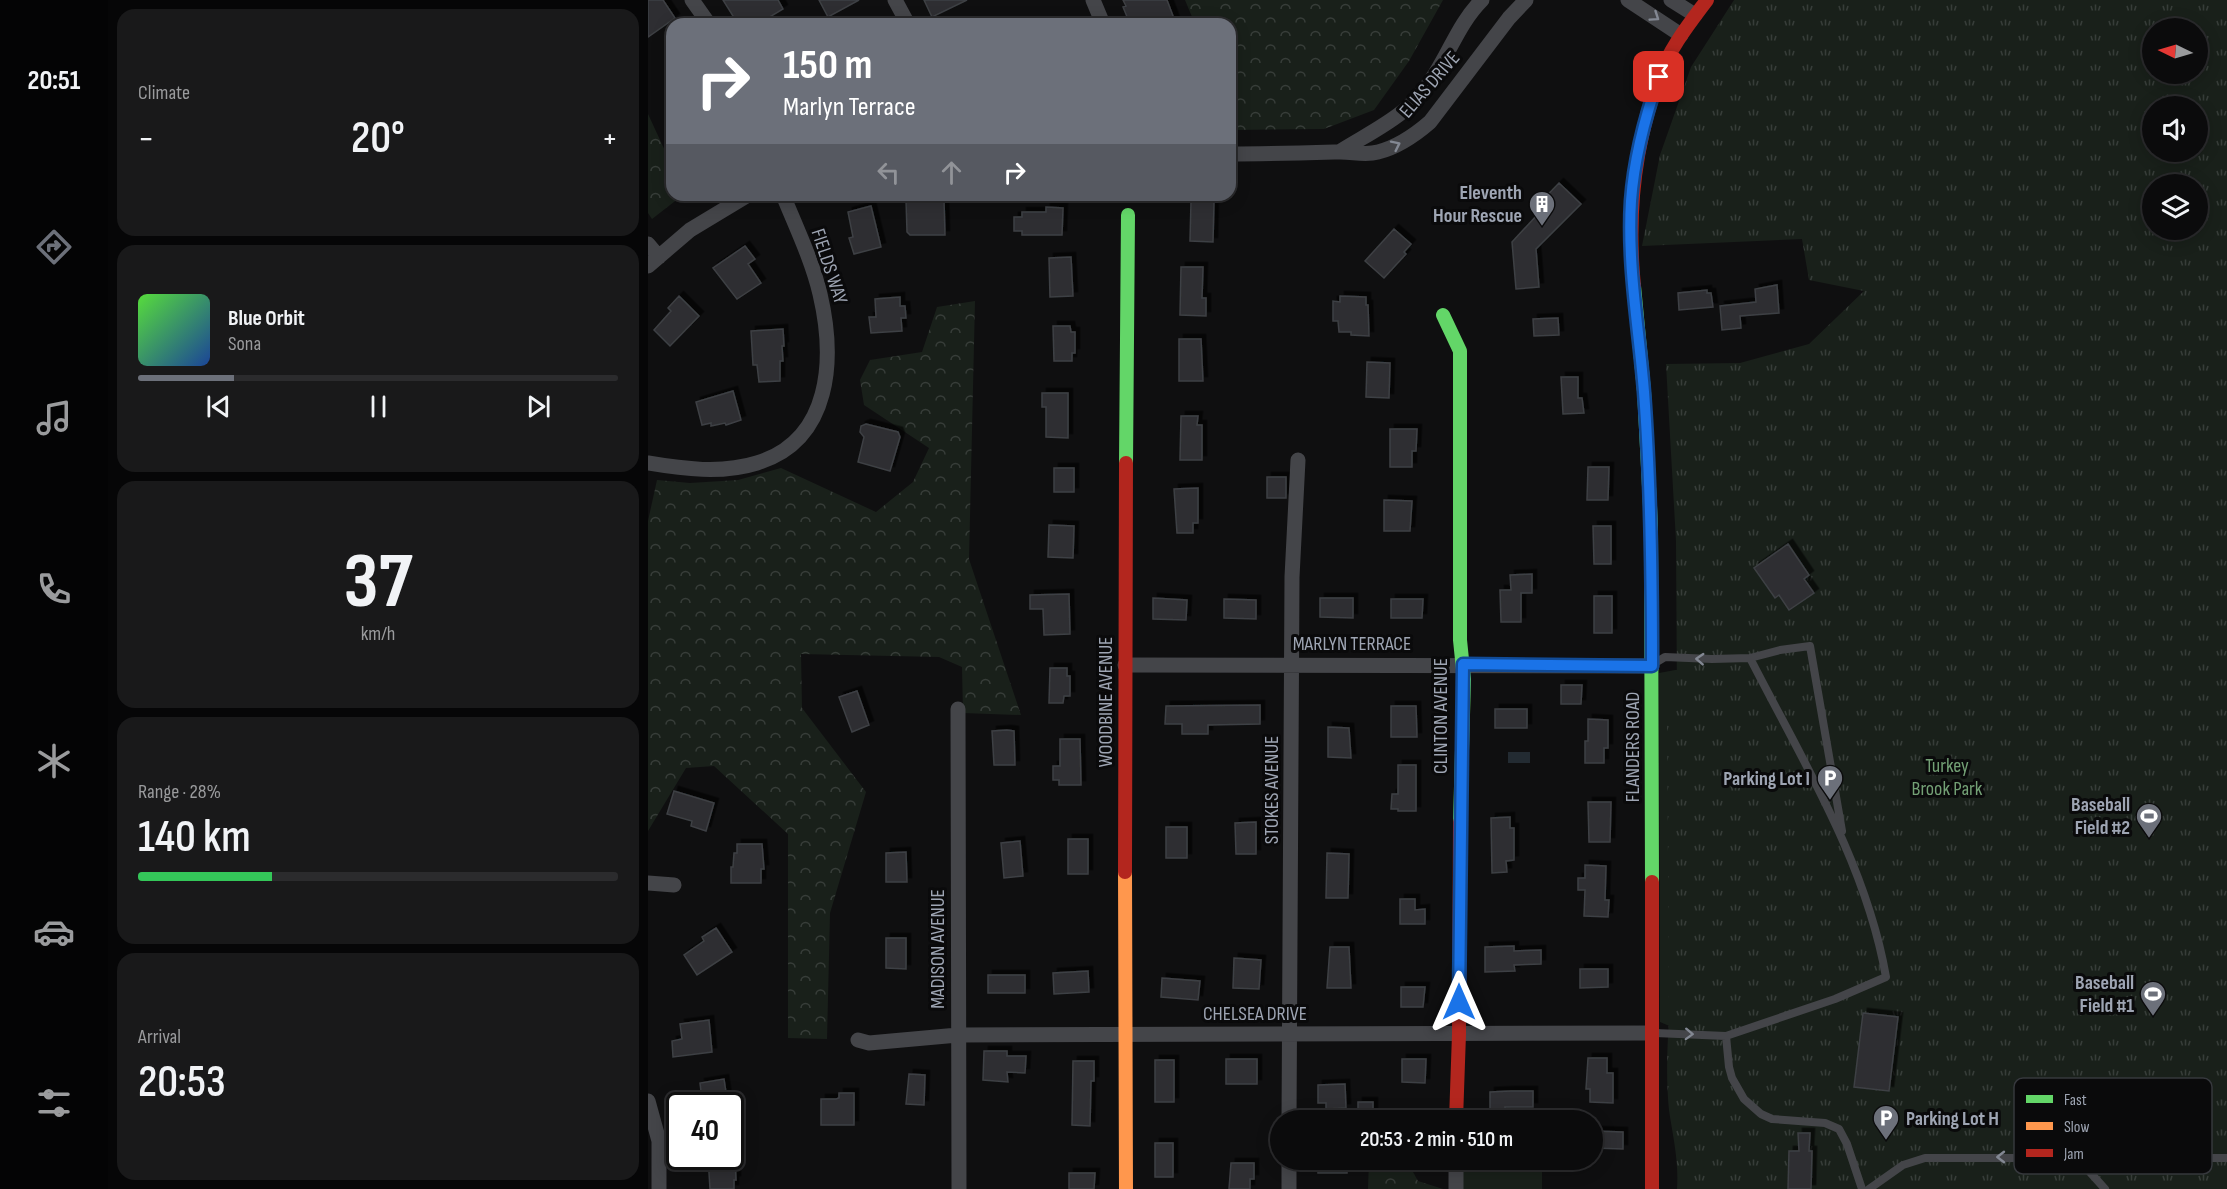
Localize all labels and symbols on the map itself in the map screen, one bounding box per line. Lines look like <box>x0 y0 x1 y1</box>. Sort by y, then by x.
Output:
one-way arrow <box>1649 9 1659 21</box>
north arrow <box>2142 18 2208 84</box>
street label: ELIAS DRIVE <box>1394 46 1465 123</box>
pin <box>1633 51 1684 102</box>
one-way arrow <box>1389 141 1400 153</box>
place label: Eleventh Hour Rescue <box>1433 181 1522 228</box>
building icon: Eleventh Hour Rescue <box>1527 189 1557 227</box>
street label: FIELDS WAY <box>806 226 853 308</box>
street label: MARLYN TERRACE <box>1293 632 1411 656</box>
street label: WOODBINE AVENUE <box>1094 637 1118 767</box>
one-way arrow <box>1695 652 1704 665</box>
street label: CLINTON AVENUE <box>1429 658 1453 774</box>
street label: FLANDERS ROAD <box>1621 692 1645 802</box>
street label: STOKES AVENUE <box>1260 736 1284 844</box>
park label: Turkey Brook Park <box>1912 754 1983 801</box>
parking icon: Parking Lot I <box>1815 763 1845 801</box>
place label: Parking Lot I <box>1723 767 1810 791</box>
place label: Baseball Field #2 <box>2071 793 2130 840</box>
sports icon: Baseball Field #2 <box>2134 801 2164 839</box>
street label: MADISON AVENUE <box>926 889 950 1009</box>
position arrow <box>1427 970 1491 1034</box>
place label: Baseball Field #1 <box>2075 971 2134 1018</box>
sports icon: Baseball Field #1 <box>2138 979 2168 1017</box>
street label: CHELSEA DRIVE <box>1203 1002 1307 1026</box>
one-way arrow <box>1685 1028 1694 1041</box>
legend <box>2014 1078 2212 1174</box>
text: Fast <box>2064 1091 2087 1110</box>
speed limit sign: 40 <box>666 1092 744 1170</box>
parking icon: Parking Lot H <box>1871 1103 1901 1141</box>
place label: Parking Lot H <box>1906 1107 1999 1131</box>
text: Slow <box>2064 1118 2089 1137</box>
text: Jam <box>2063 1145 2084 1164</box>
one-way arrow <box>1996 1151 2005 1163</box>

